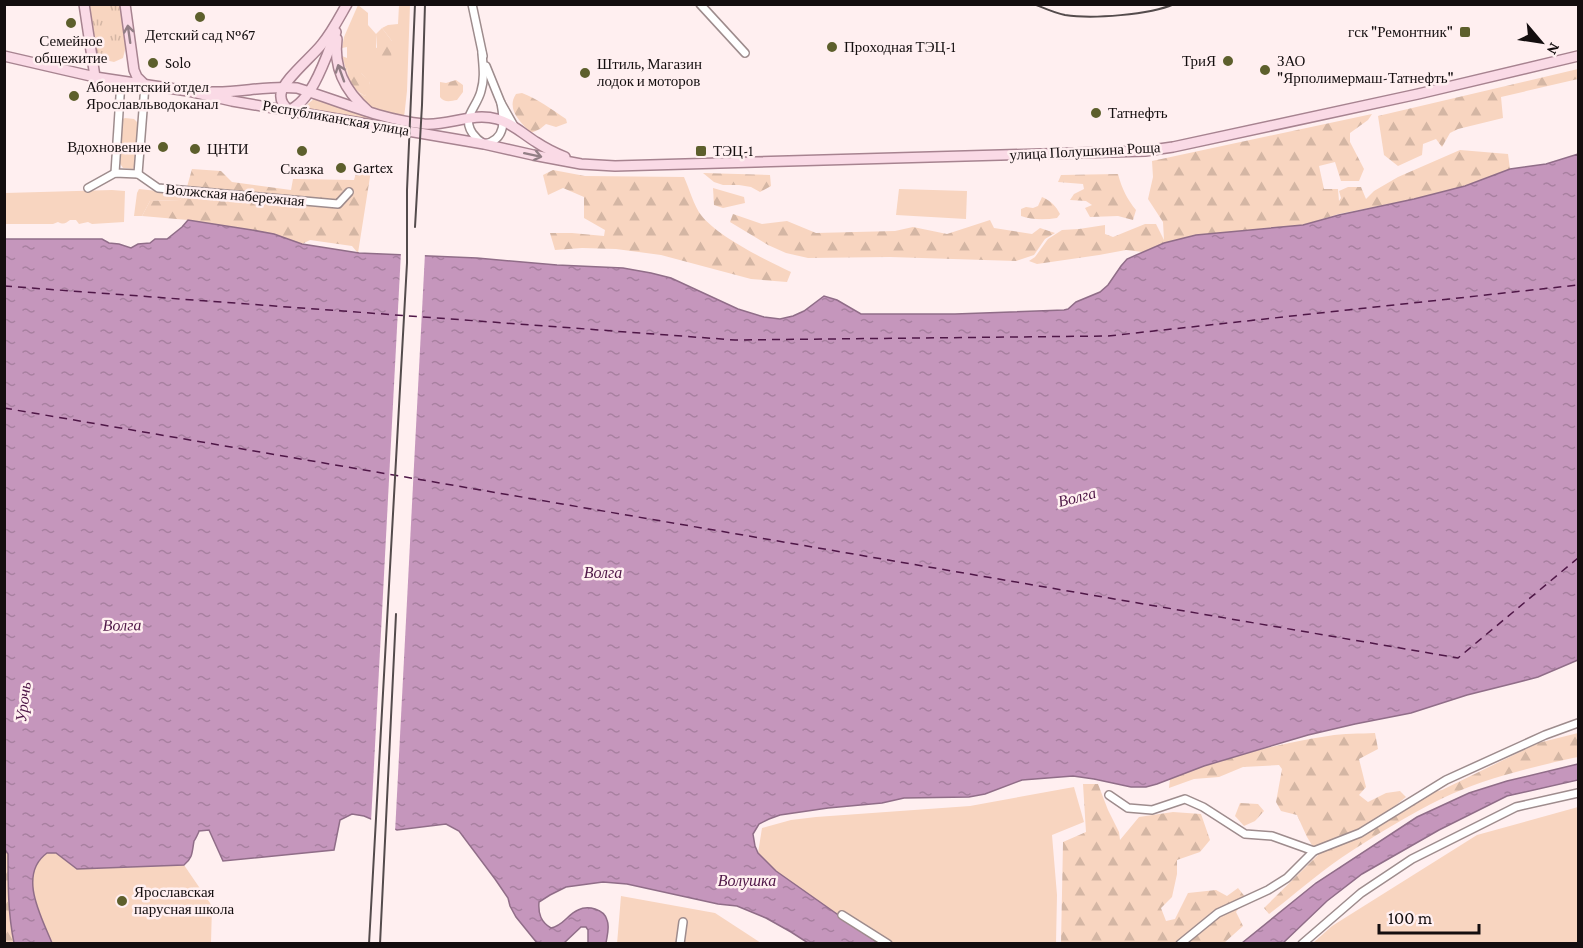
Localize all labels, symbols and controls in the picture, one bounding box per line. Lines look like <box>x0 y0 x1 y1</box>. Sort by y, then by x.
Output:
marker: Детский сад №67 <box>193 10 207 24</box>
north arrow <box>1511 12 1571 72</box>
marker: Семейное общежитие <box>64 16 78 30</box>
place label: гск "Ремонтник" <box>1348 24 1453 40</box>
one-way arrow <box>123 25 134 44</box>
marker: гск "Ремонтник" <box>1458 25 1472 39</box>
place label: Детский сад №67 <box>145 27 255 43</box>
place label: Семейное общежитие <box>35 33 108 66</box>
place label: Проходная ТЭЦ-1 <box>844 39 956 55</box>
marker: Проходная ТЭЦ-1 <box>825 40 839 54</box>
text: N <box>1544 40 1564 58</box>
place label: ТриЯ <box>1182 53 1216 69</box>
place label: ЗАО "Ярполимермаш-Татнефть" <box>1277 53 1454 86</box>
marker: ТриЯ <box>1221 54 1235 68</box>
place label: Solo <box>165 55 191 71</box>
marker: Solo <box>146 56 160 70</box>
place label: Штиль, Магазин лодок и моторов <box>597 56 702 89</box>
marker: ЗАО "Ярполимермаш-Татнефть" <box>1258 63 1272 77</box>
one-way arrow <box>334 64 345 83</box>
marker: Штиль, Магазин лодок и моторов <box>578 66 592 80</box>
place label: Абонентский отдел Ярославльводоканал <box>86 79 219 112</box>
marker: Абонентский отдел Ярославльводоканал <box>67 89 81 103</box>
street label: Республиканская улица <box>261 97 411 139</box>
place label: Татнефть <box>1108 105 1168 121</box>
marker: Татнефть <box>1089 106 1103 120</box>
place label: Вдохновение <box>67 139 151 155</box>
street label: улица Полушкина Роща <box>1009 139 1161 163</box>
marker: Вдохновение <box>156 140 170 154</box>
place label: ЦНТИ <box>207 141 249 157</box>
marker: ЦНТИ <box>188 142 202 156</box>
place label: ТЭЦ-1 <box>713 143 753 159</box>
marker: Сказка <box>295 144 309 158</box>
marker: ТЭЦ-1 <box>694 144 708 158</box>
one-way arrow <box>522 150 542 161</box>
place label: Gartex <box>353 160 393 176</box>
place label: Сказка <box>280 161 324 177</box>
marker: Gartex <box>334 161 348 175</box>
street label: Волжская набережная <box>165 181 305 209</box>
water label: Волга <box>1056 484 1098 510</box>
water label: Волга <box>584 564 622 581</box>
water label: Волга <box>103 616 141 634</box>
water label: Урочь <box>12 681 35 723</box>
water label: Волушка <box>718 872 776 890</box>
place label: Ярославская парусная школа <box>134 884 234 917</box>
marker: Ярославская парусная школа <box>115 894 129 908</box>
scale bar <box>1379 897 1480 935</box>
text: 100 m <box>1388 908 1433 928</box>

